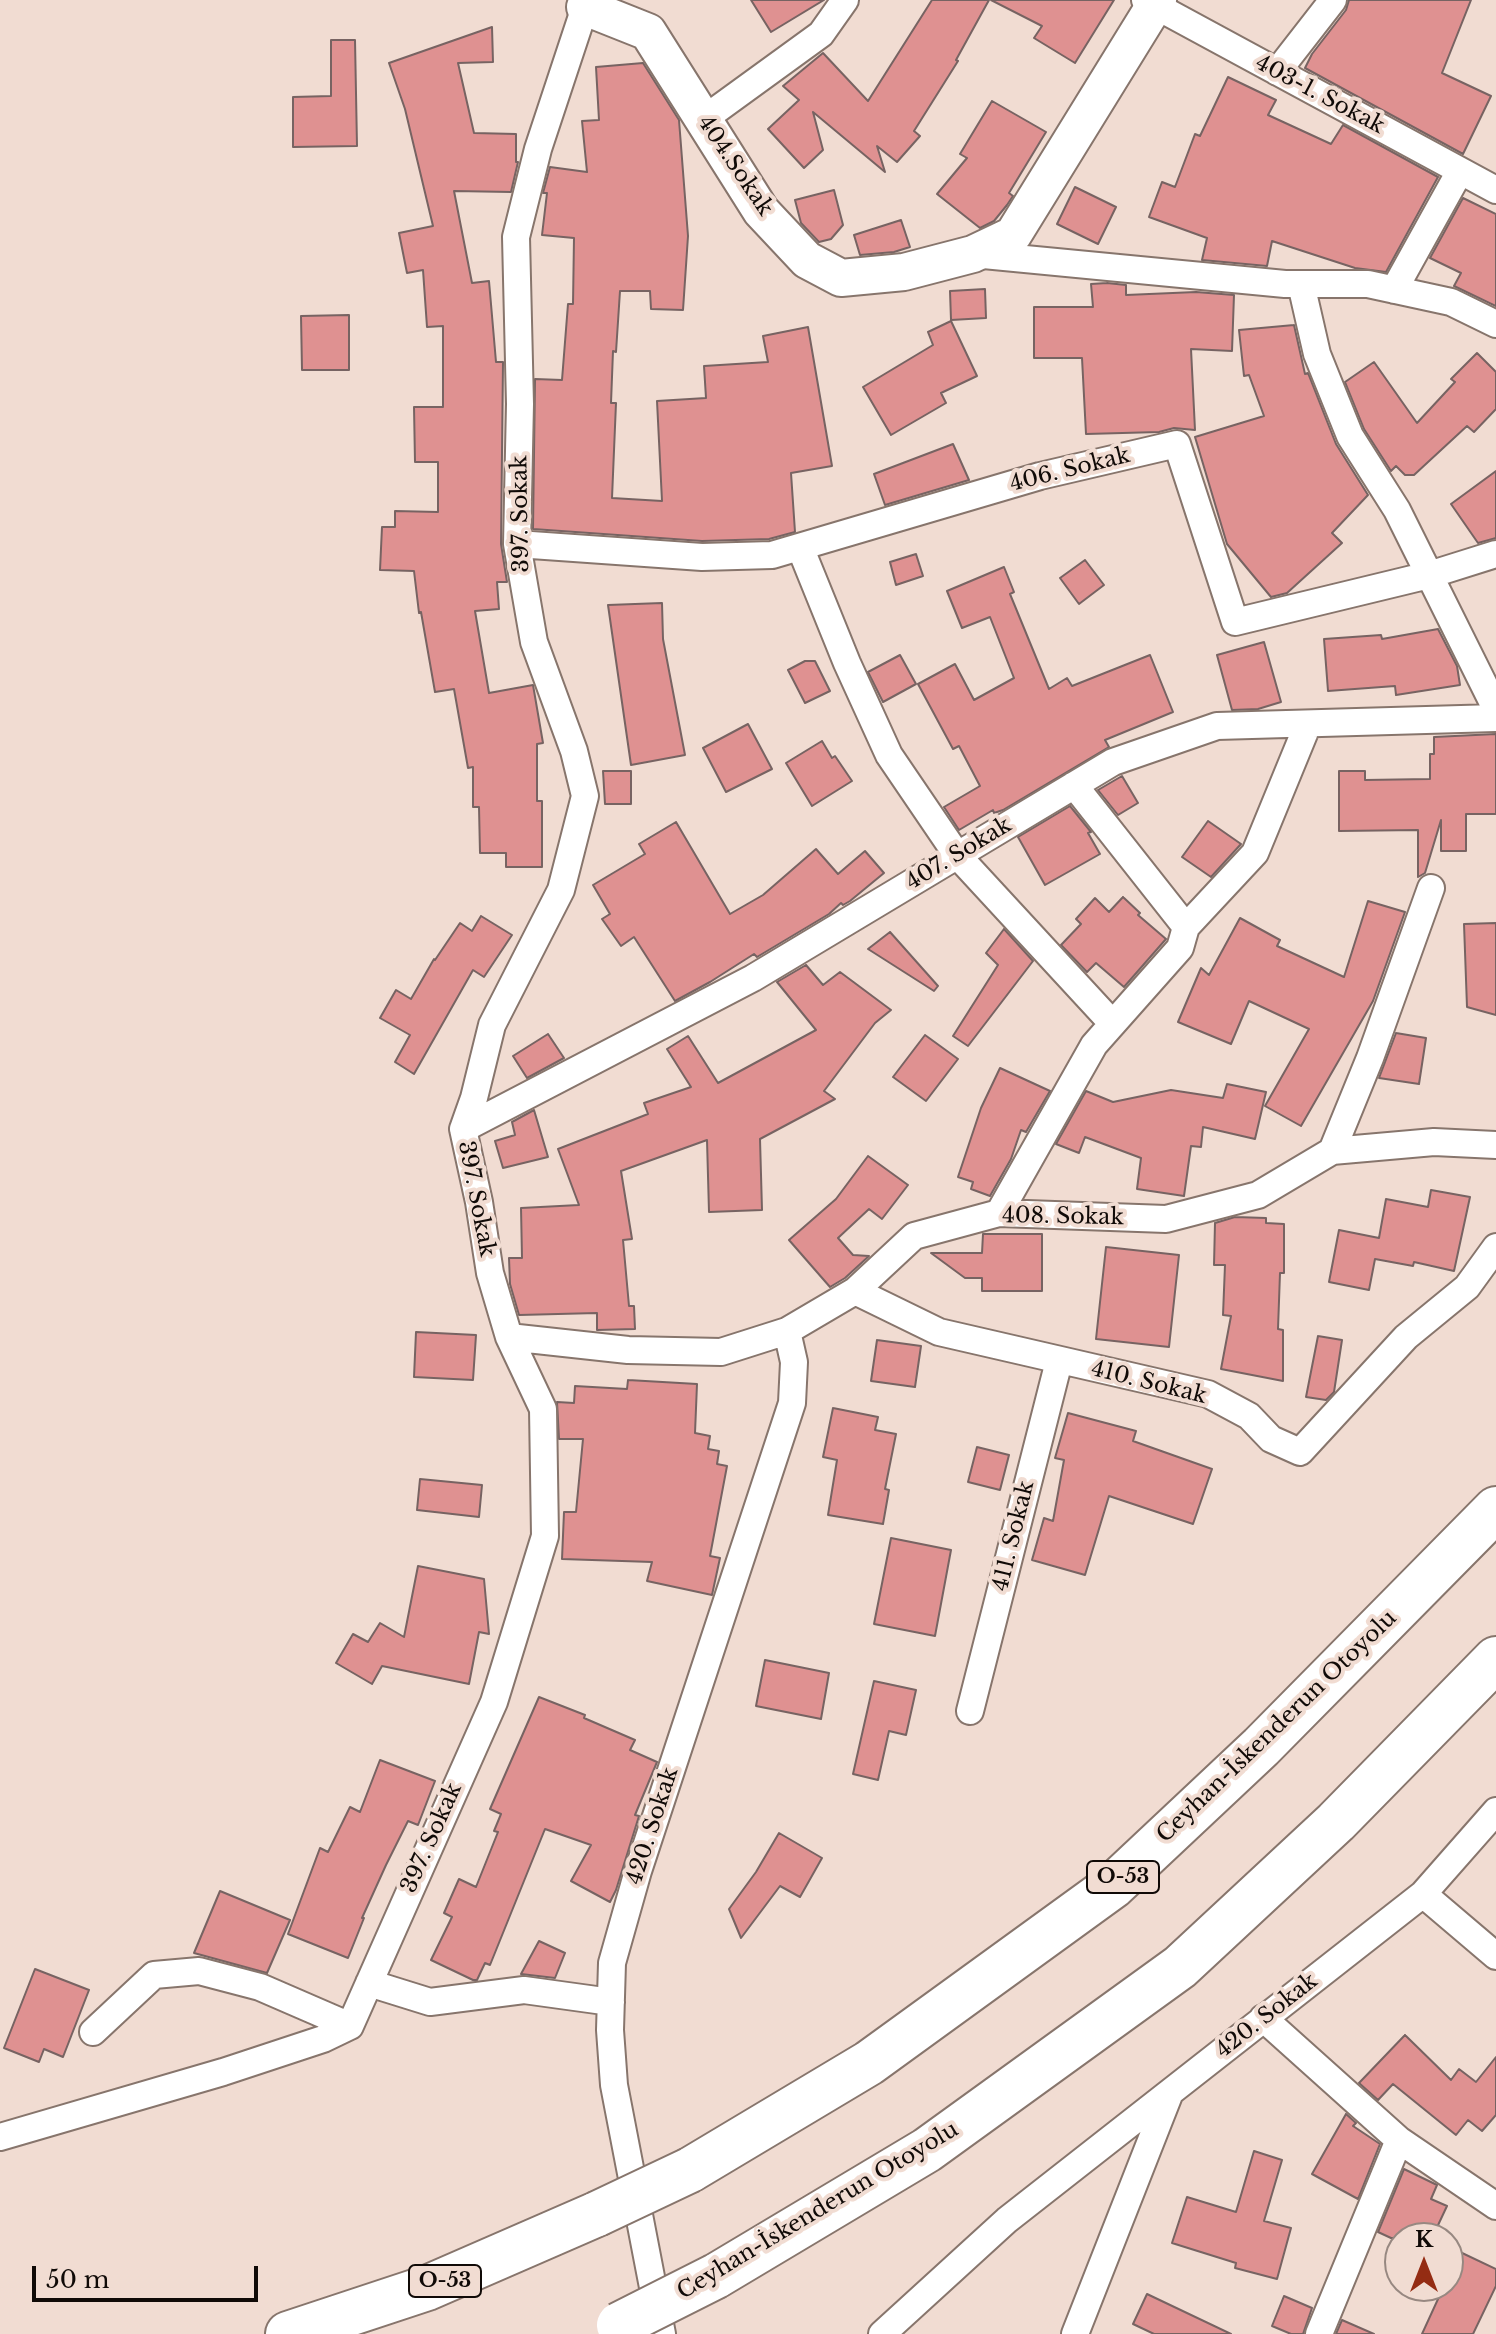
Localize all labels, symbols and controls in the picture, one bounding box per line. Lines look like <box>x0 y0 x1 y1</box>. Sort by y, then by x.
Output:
street label: 403-1. Sokak <box>1251 50 1389 140</box>
street label: 404.Sokak <box>692 111 778 221</box>
street label: 406. Sokak <box>1007 442 1133 498</box>
street label: 397. Sokak <box>507 455 535 573</box>
street label: 407. Sokak <box>901 812 1017 896</box>
street label: 397. Sokak <box>452 1139 500 1259</box>
street label: 408. Sokak <box>1002 1203 1124 1231</box>
street label: 410. Sokak <box>1089 1356 1209 1410</box>
street label: 411. Sokak <box>988 1478 1040 1594</box>
street label: Ceyhan-İskenderun Otoyolu <box>1152 1605 1402 1849</box>
street label: 420. Sokak <box>622 1764 684 1888</box>
street label: 397. Sokak <box>396 1779 468 1897</box>
road number: O-53 <box>1087 1861 1159 1893</box>
street label: 420. Sokak <box>1211 1968 1323 2064</box>
street label: Ceyhan-İskenderun Otoyolu <box>673 2117 963 2305</box>
north arrow <box>1384 2222 1464 2302</box>
text: K <box>1415 2226 1433 2253</box>
scale bar <box>36 2250 262 2300</box>
text: 50 m <box>46 2265 109 2294</box>
road number: O-53 <box>409 2265 481 2297</box>

